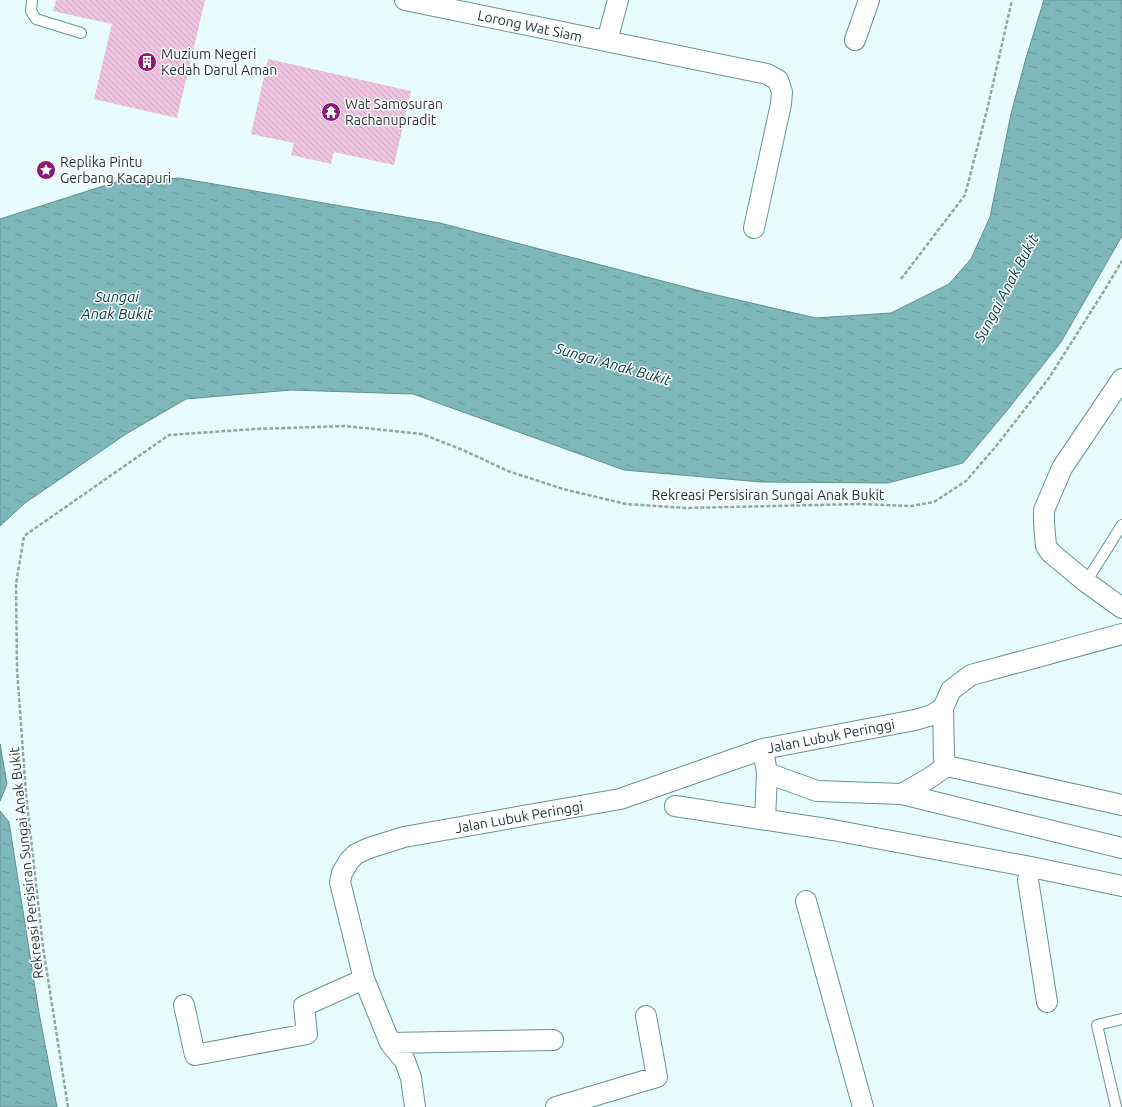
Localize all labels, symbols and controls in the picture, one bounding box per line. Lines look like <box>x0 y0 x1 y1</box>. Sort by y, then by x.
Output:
street label: Lorong Wat Siam <box>476 7 584 45</box>
place label: Muzium Negeri Kedah Darul Aman <box>161 46 277 78</box>
building icon: Muzium Negeri Kedah Darul Aman <box>136 51 158 73</box>
place label: Wat Samosuran Rachanupradit <box>345 96 443 128</box>
temple icon: Wat Samosuran Rachanupradit <box>320 101 342 123</box>
place label: Replika Pintu Gerbang Kacapuri <box>60 154 171 186</box>
place icon: Replika Pintu Gerbang Kacapuri <box>35 159 57 181</box>
water label: Sungai Anak Bukit <box>970 231 1042 346</box>
water label: Sungai Anak Bukit <box>80 288 153 322</box>
water label: Sungai Anak Bukit <box>552 339 673 389</box>
street label: Rekreasi Persisiran Sungai Anak Bukit <box>652 487 885 503</box>
street label: Jalan Lubuk Peringgi <box>766 716 896 756</box>
street label: Rekreasi Persisiran Sungai Anak Bukit <box>6 746 46 980</box>
street label: Jalan Lubuk Peringgi <box>454 798 584 836</box>

